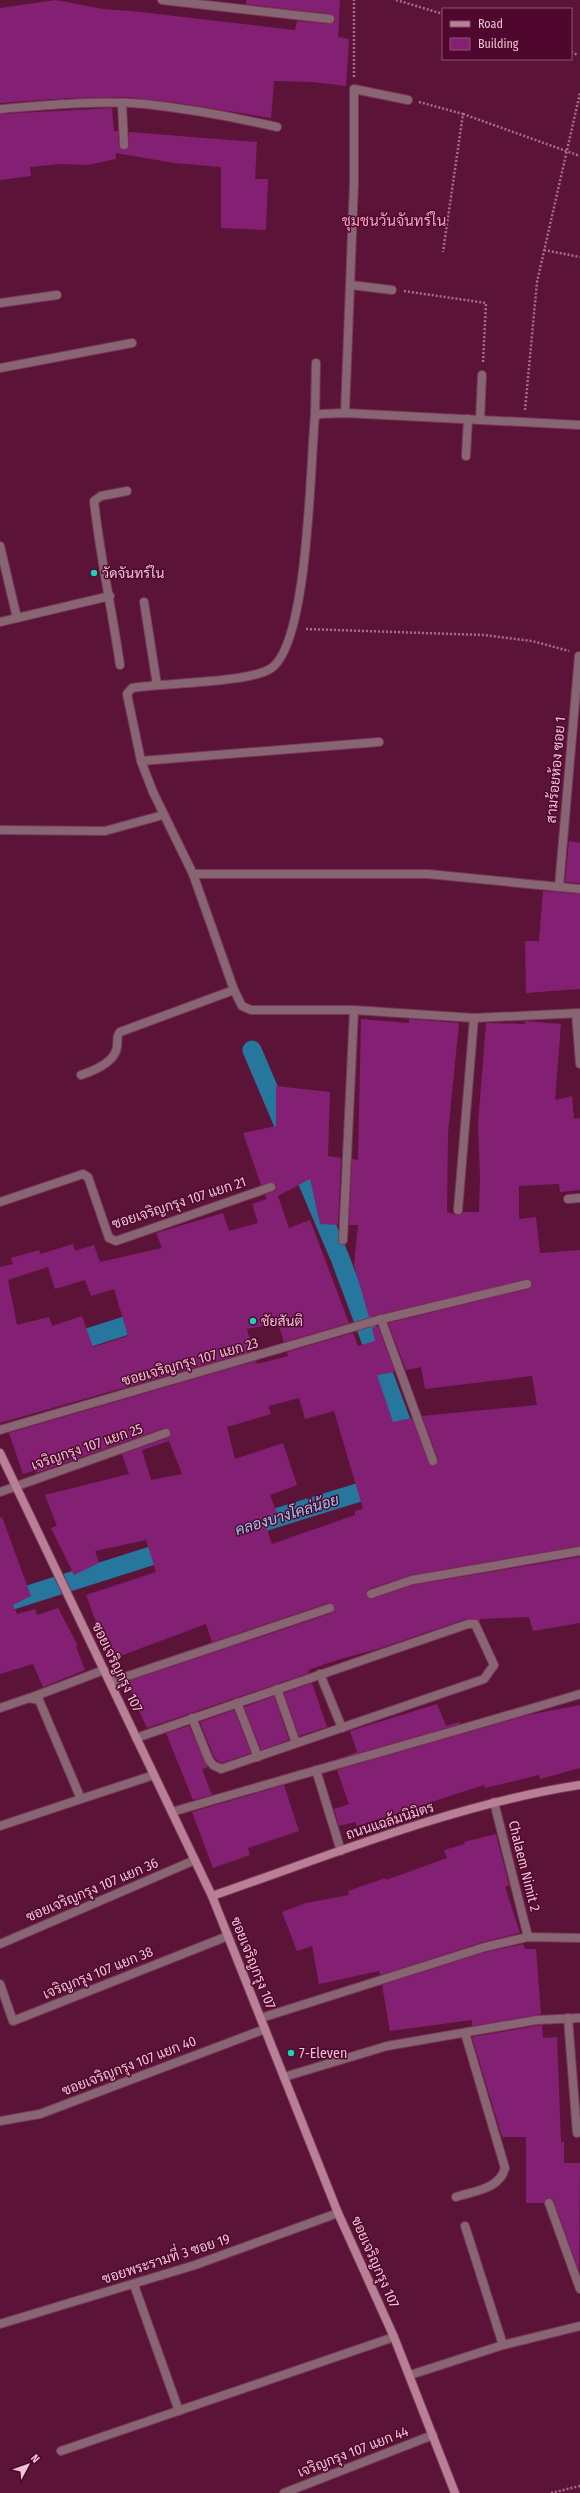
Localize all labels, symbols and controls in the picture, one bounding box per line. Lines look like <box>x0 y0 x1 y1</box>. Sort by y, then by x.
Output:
legend <box>442 8 572 60</box>
text: Road <box>478 17 503 31</box>
text: Building <box>478 37 519 51</box>
district label: ชุมชนวันจันทร์ใน <box>342 211 446 232</box>
place label: วัดจันทร์ใน <box>102 564 164 582</box>
marker: วัดจันทร์ใน <box>89 568 99 578</box>
street label: สามร้อยห้อง ซอย 1 <box>542 716 569 824</box>
street label: ซอยเจริญกรุง 107 แยก 21 <box>110 1173 249 1234</box>
place label: ชัยสันติ <box>261 1313 303 1330</box>
marker: ชัยสันติ <box>248 1316 258 1326</box>
street label: ซอยเจริญกรุง 107 แยก 23 <box>120 1334 261 1391</box>
street label: เจริญกรุง 107 แยก 25 <box>29 1420 145 1475</box>
water label: คลองบางโคล่น้อย <box>233 1490 341 1539</box>
street label: ซอยเจริญกรุง 107 <box>87 1619 146 1716</box>
street label: ถนนแฉล้มนิมิตร <box>344 1798 436 1843</box>
street label: Chalaem Nimit 2 <box>505 1819 543 1913</box>
street label: ซอยเจริญกรุง 107 แยก 36 <box>23 1854 161 1926</box>
street label: ซอยเจริญกรุง 107 <box>226 1914 279 2012</box>
street label: เจริญกรุง 107 แยก 38 <box>40 1943 156 2004</box>
street label: ซอยเจริญกรุง 107 แยก 40 <box>59 2032 199 2100</box>
place label: 7-Eleven <box>299 2045 347 2062</box>
marker: 7-Eleven <box>286 2048 296 2058</box>
street label: ซอยเจริญกรุง 107 <box>346 2214 403 2311</box>
street label: ซอยพระรามที่ 3 ซอย 19 <box>98 2226 232 2288</box>
street label: เจริญกรุง 107 แยก 44 <box>295 2423 411 2482</box>
north arrow <box>8 2445 48 2485</box>
text: N <box>28 2452 42 2466</box>

